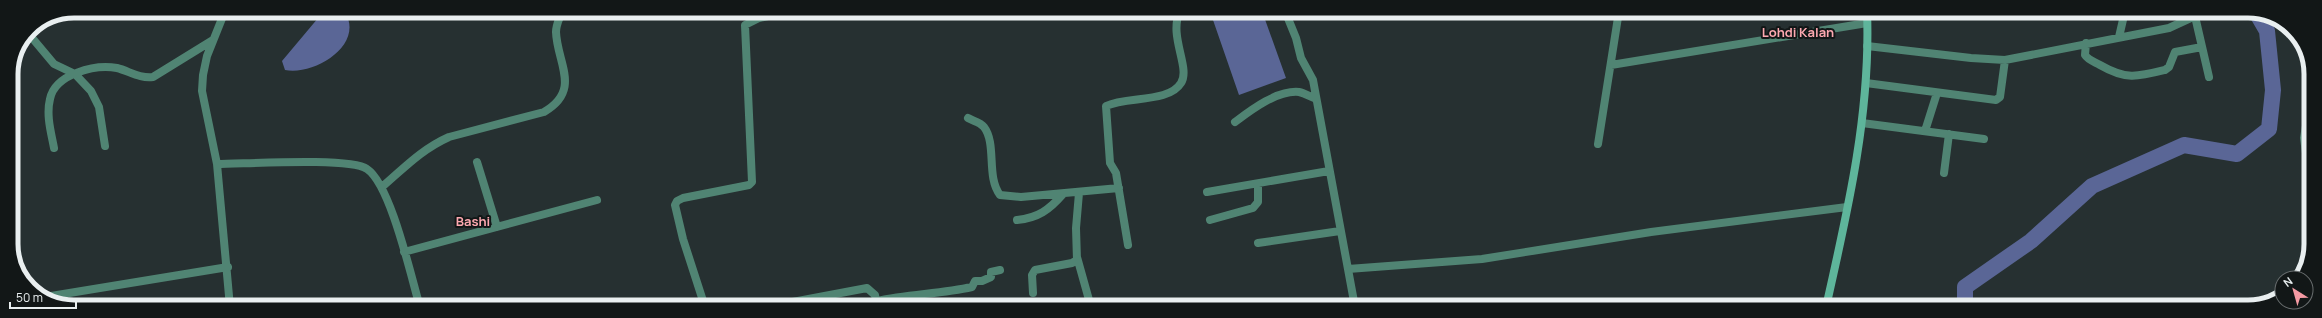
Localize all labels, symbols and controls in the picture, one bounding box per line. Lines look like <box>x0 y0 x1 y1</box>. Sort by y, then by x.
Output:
district label: Lohdi Kalan <box>1762 23 1834 41</box>
district label: Bashi <box>456 212 490 230</box>
north arrow <box>2274 270 2314 310</box>
text: N <box>2280 273 2295 290</box>
scale bar <box>10 284 76 310</box>
text: 50 m <box>16 289 43 306</box>

